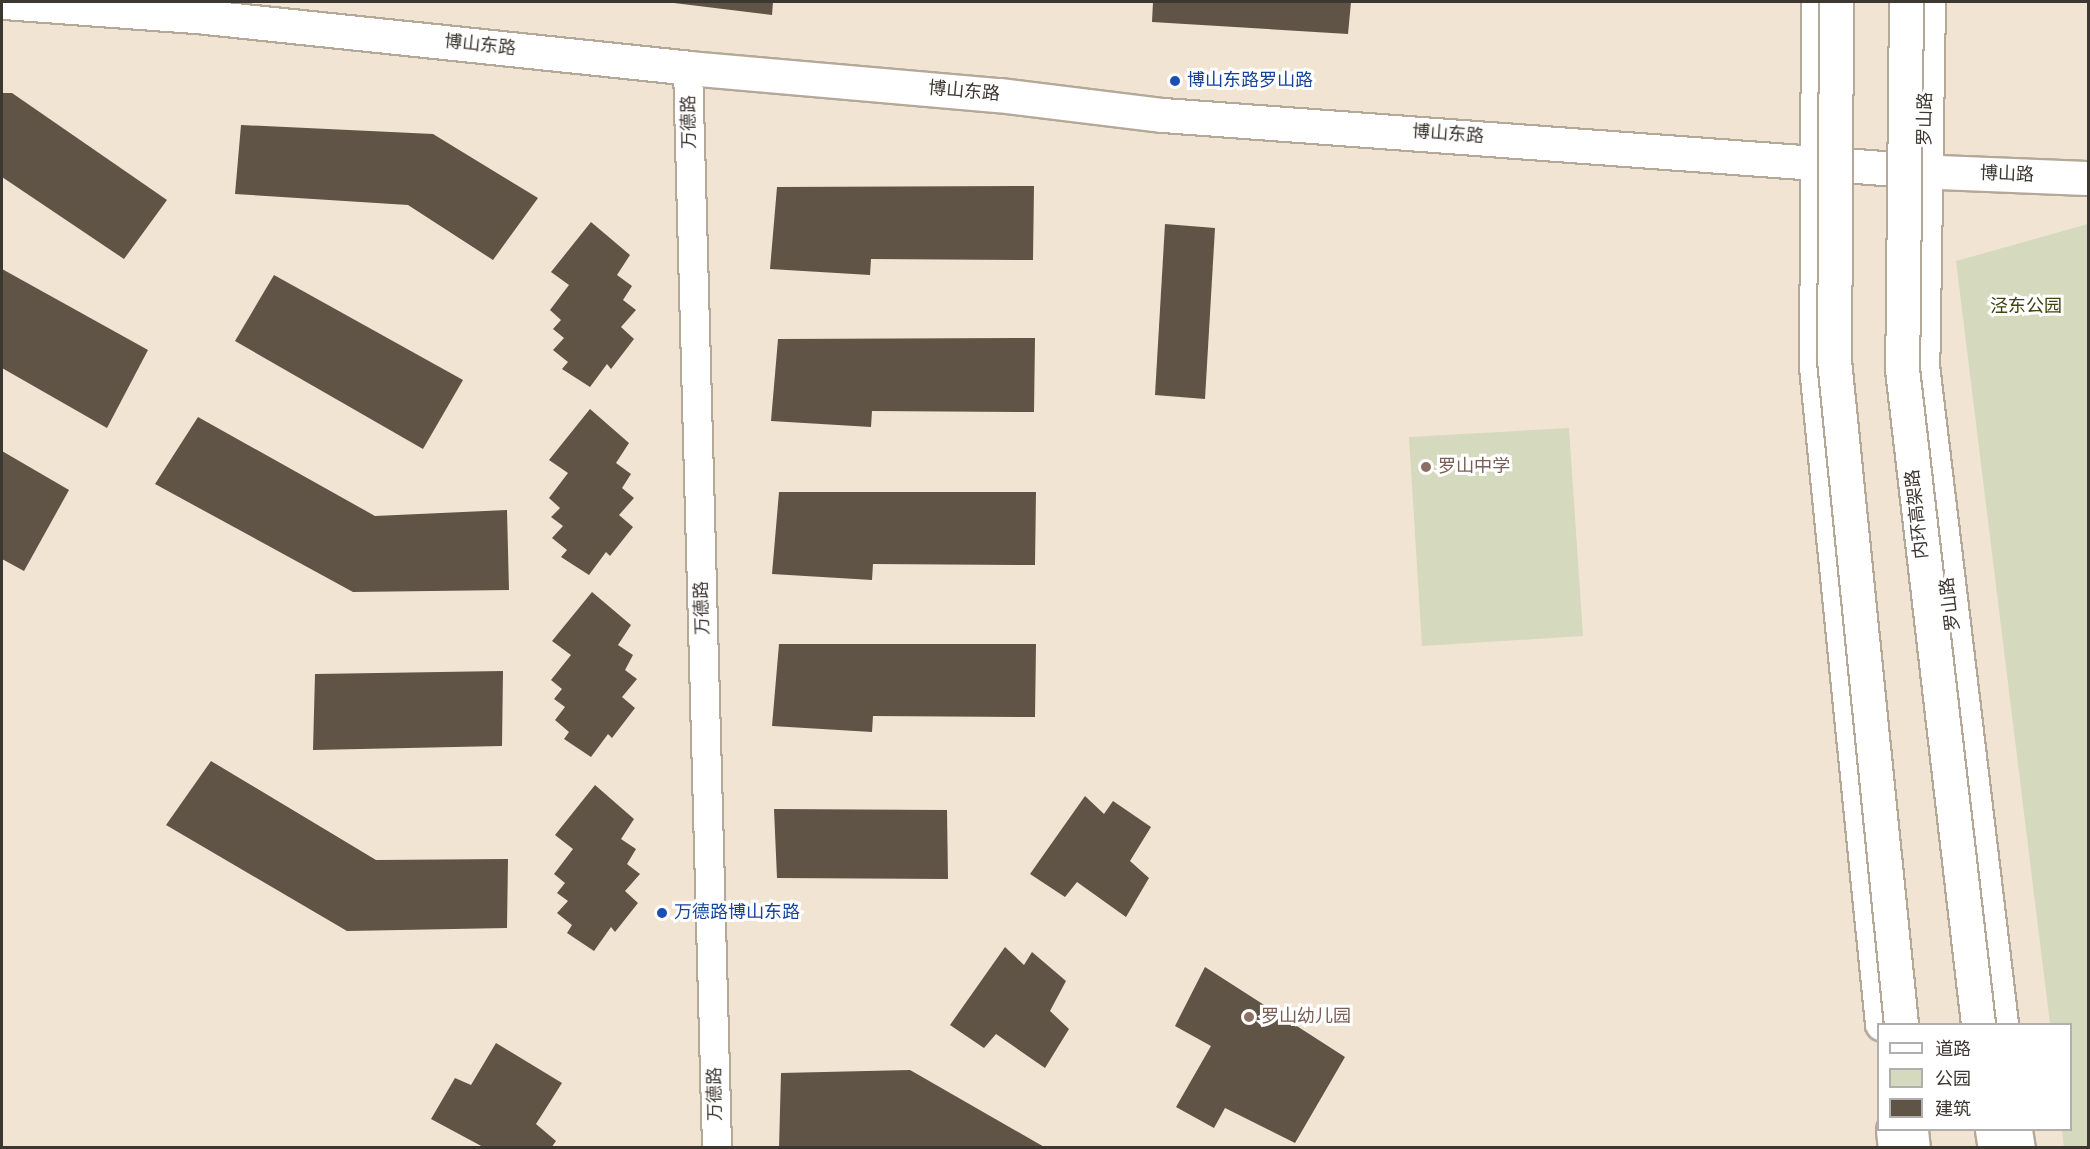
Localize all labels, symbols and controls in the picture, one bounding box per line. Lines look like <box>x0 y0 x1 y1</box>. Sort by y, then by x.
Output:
street label: 博山东路 <box>443 31 517 61</box>
place label: 博山东路罗山路 <box>1187 70 1313 92</box>
marker: 博山东路罗山路 <box>1168 74 1182 88</box>
street label: 博山东路 <box>927 78 1001 106</box>
street label: 罗山路 <box>1915 92 1937 146</box>
street label: 万德路 <box>679 95 701 149</box>
street label: 博山东路 <box>1411 122 1485 148</box>
street label: 博山路 <box>1980 163 2034 187</box>
park label: 泾东公园 <box>1990 296 2062 318</box>
place label: 罗山中学 <box>1438 456 1510 478</box>
marker: 罗山中学 <box>1419 460 1433 474</box>
street label: 内环高架路 <box>1903 468 1933 560</box>
street label: 罗山路 <box>1937 576 1965 632</box>
street label: 万德路 <box>691 581 715 635</box>
place label: 万德路博山东路 <box>674 902 800 924</box>
marker: 万德路博山东路 <box>655 906 669 920</box>
place label: 罗山幼儿园 <box>1261 1006 1351 1028</box>
marker: 罗山幼儿园 <box>1242 1010 1256 1024</box>
legend <box>1877 1023 2072 1131</box>
text: 道路 <box>1935 1037 1971 1062</box>
street label: 万德路 <box>705 1067 727 1121</box>
text: 公园 <box>1935 1067 1971 1092</box>
text: 建筑 <box>1935 1097 1971 1122</box>

